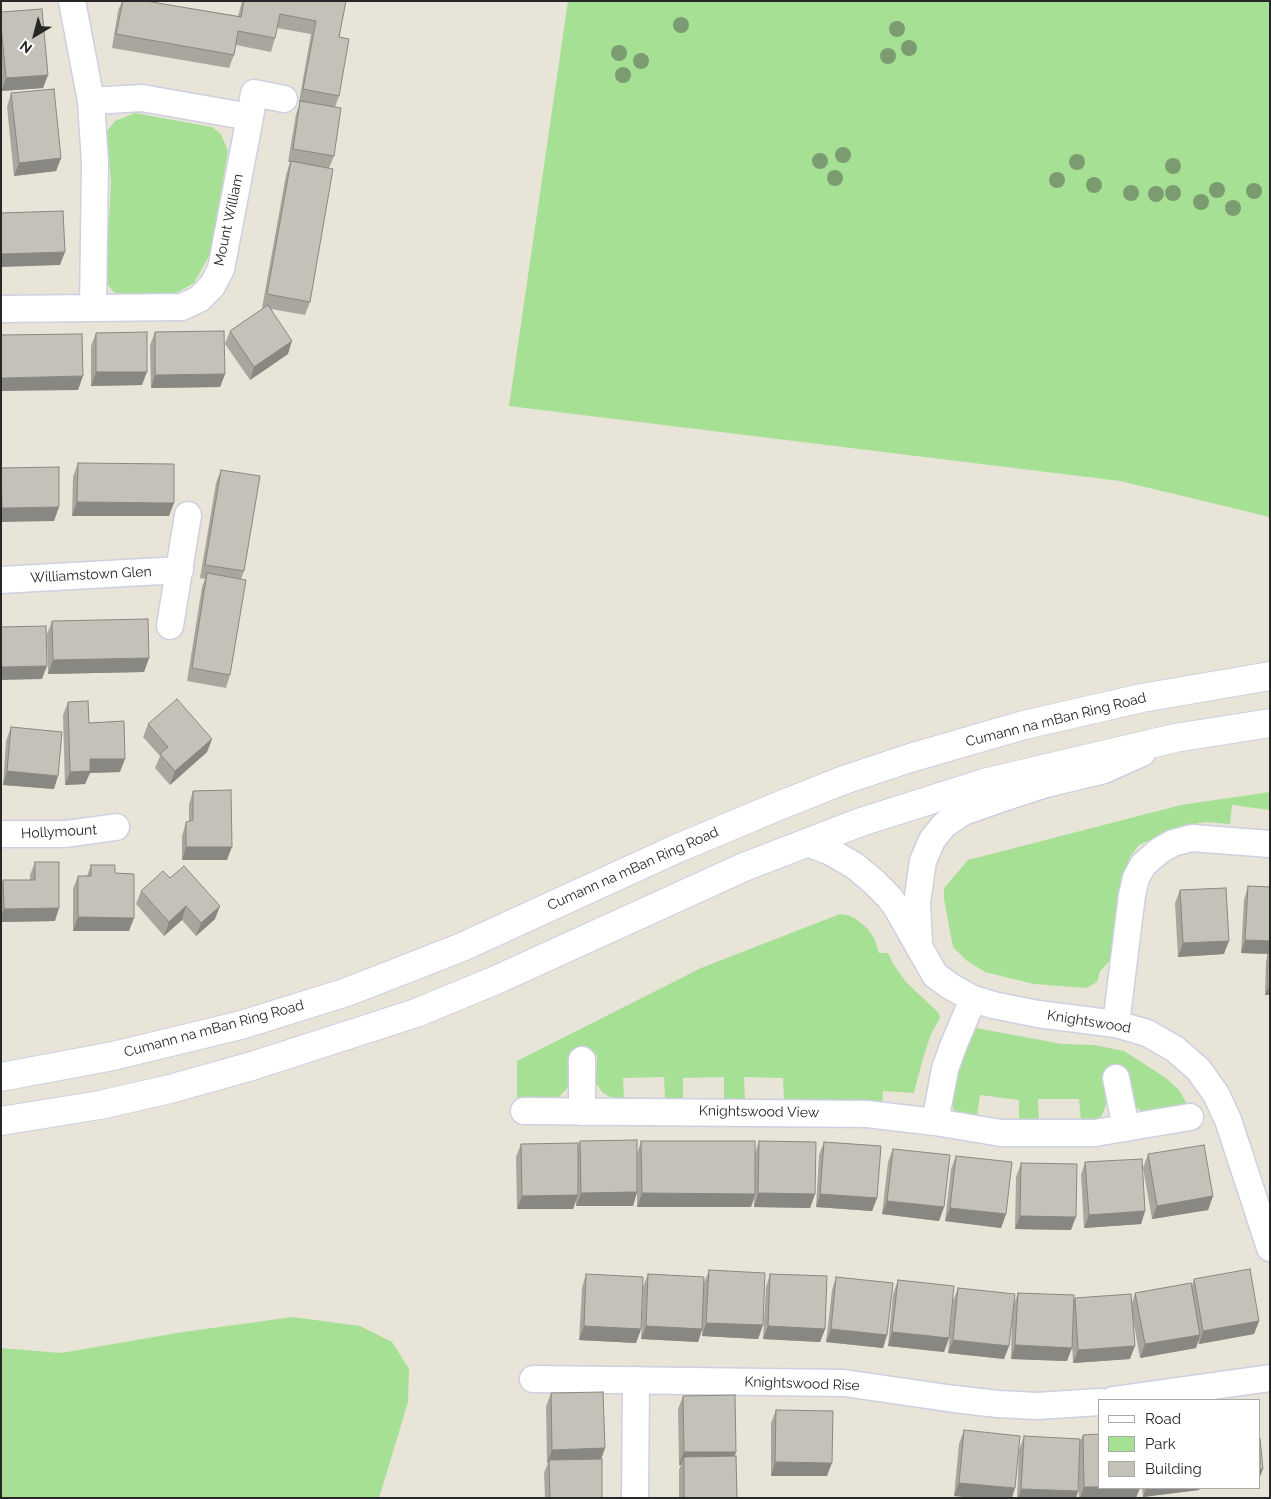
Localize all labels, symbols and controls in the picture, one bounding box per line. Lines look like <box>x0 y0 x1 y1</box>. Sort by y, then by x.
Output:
north arrow <box>10 10 60 60</box>
text: N <box>17 37 35 57</box>
street label: Mount William <box>211 172 247 268</box>
street label: Williamstown Glen <box>30 563 152 587</box>
street label: Cumann na mBan Ring Road <box>964 689 1148 751</box>
street label: Hollymount <box>21 822 97 842</box>
street label: Cumann na mBan Ring Road <box>545 824 721 914</box>
street label: Cumann na mBan Ring Road <box>122 997 306 1061</box>
street label: Knightswood <box>1046 1007 1132 1037</box>
street label: Knightswood View <box>699 1103 819 1121</box>
street label: Knightswood Rise <box>744 1374 860 1394</box>
legend <box>1098 1399 1261 1489</box>
text: Road <box>1145 1410 1181 1428</box>
text: Park <box>1145 1435 1176 1453</box>
text: Building <box>1145 1460 1202 1478</box>

